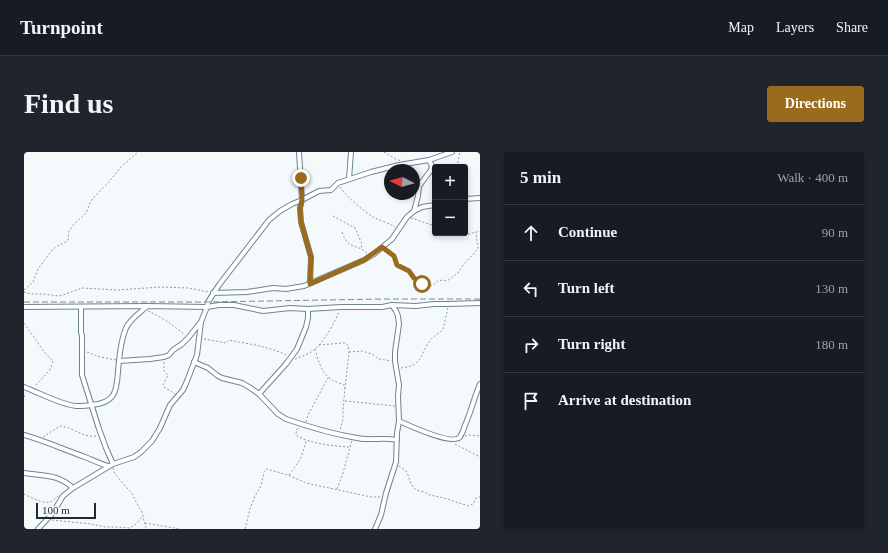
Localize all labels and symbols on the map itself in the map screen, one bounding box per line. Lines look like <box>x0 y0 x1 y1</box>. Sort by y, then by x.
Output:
north arrow <box>384 164 420 200</box>
route end <box>292 169 310 187</box>
route start <box>413 275 431 293</box>
scale bar <box>36 501 96 520</box>

